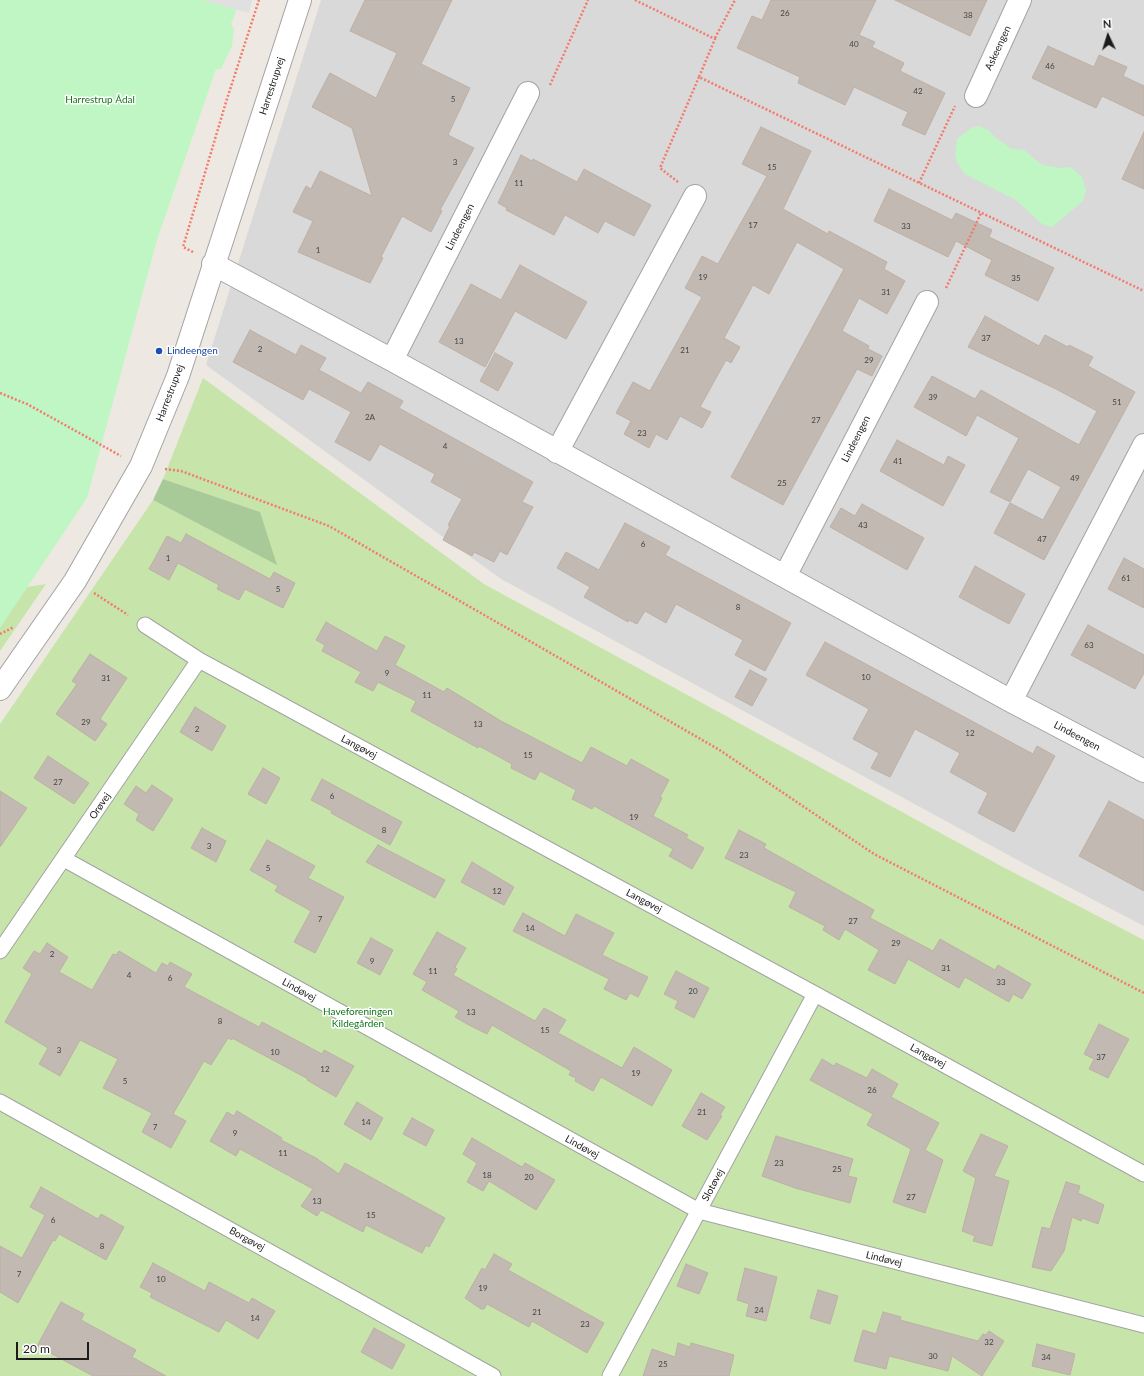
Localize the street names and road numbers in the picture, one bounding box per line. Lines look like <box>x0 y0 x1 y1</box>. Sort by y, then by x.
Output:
street label: Askeengen <box>982 24 1014 72</box>
street label: Harrestrupvej <box>257 56 287 116</box>
street label: Lindeengen <box>443 202 477 252</box>
street label: Harrestrupvej <box>154 363 186 423</box>
street label: Lindeengen <box>839 414 873 464</box>
street label: Lindeengen <box>1052 719 1102 753</box>
street label: Langøvej <box>339 733 379 761</box>
street label: Orøvej <box>87 790 113 822</box>
street label: Langøvej <box>624 887 664 915</box>
street label: Lindøvej <box>280 976 318 1004</box>
street label: Langøvej <box>908 1041 948 1071</box>
street label: Lindøvej <box>563 1133 601 1161</box>
street label: Slotøvej <box>699 1167 727 1203</box>
street label: Borgøvej <box>227 1224 267 1254</box>
street label: Lindøvej <box>865 1249 903 1269</box>

